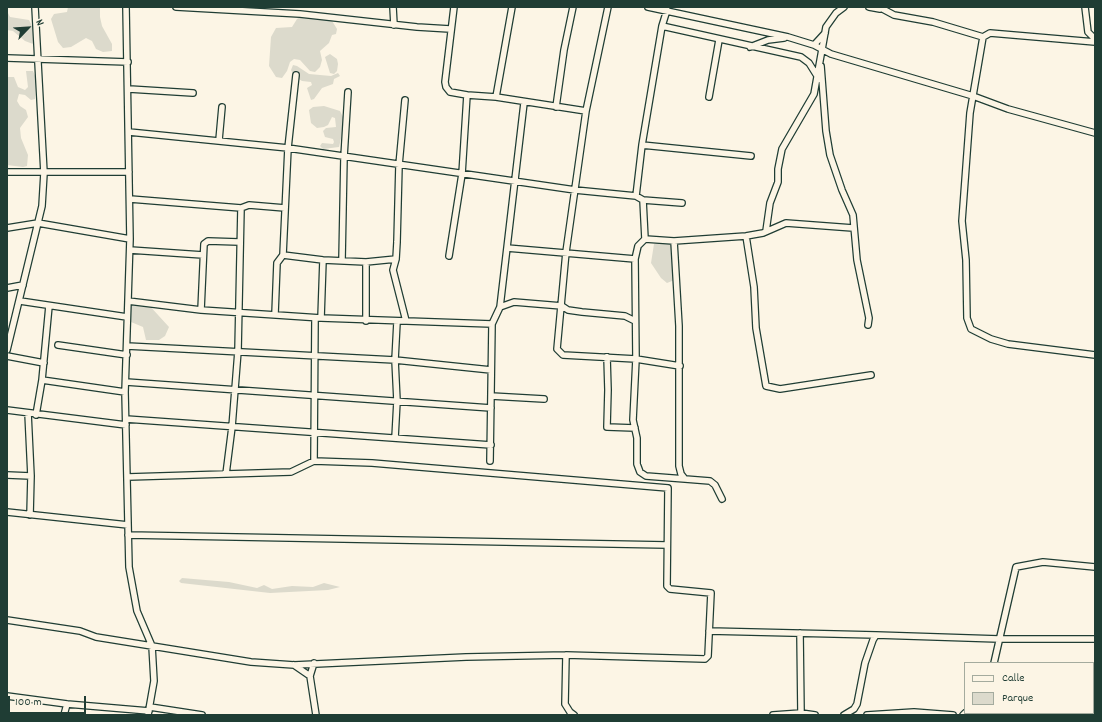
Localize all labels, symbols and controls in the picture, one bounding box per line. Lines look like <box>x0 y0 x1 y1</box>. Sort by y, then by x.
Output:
north arrow <box>8 8 48 48</box>
text: N <box>30 17 47 29</box>
legend <box>964 662 1094 714</box>
text: Calle <box>1002 670 1025 687</box>
scale bar <box>10 688 88 714</box>
text: Parque <box>1002 690 1033 707</box>
text: 100 m <box>15 694 42 711</box>

